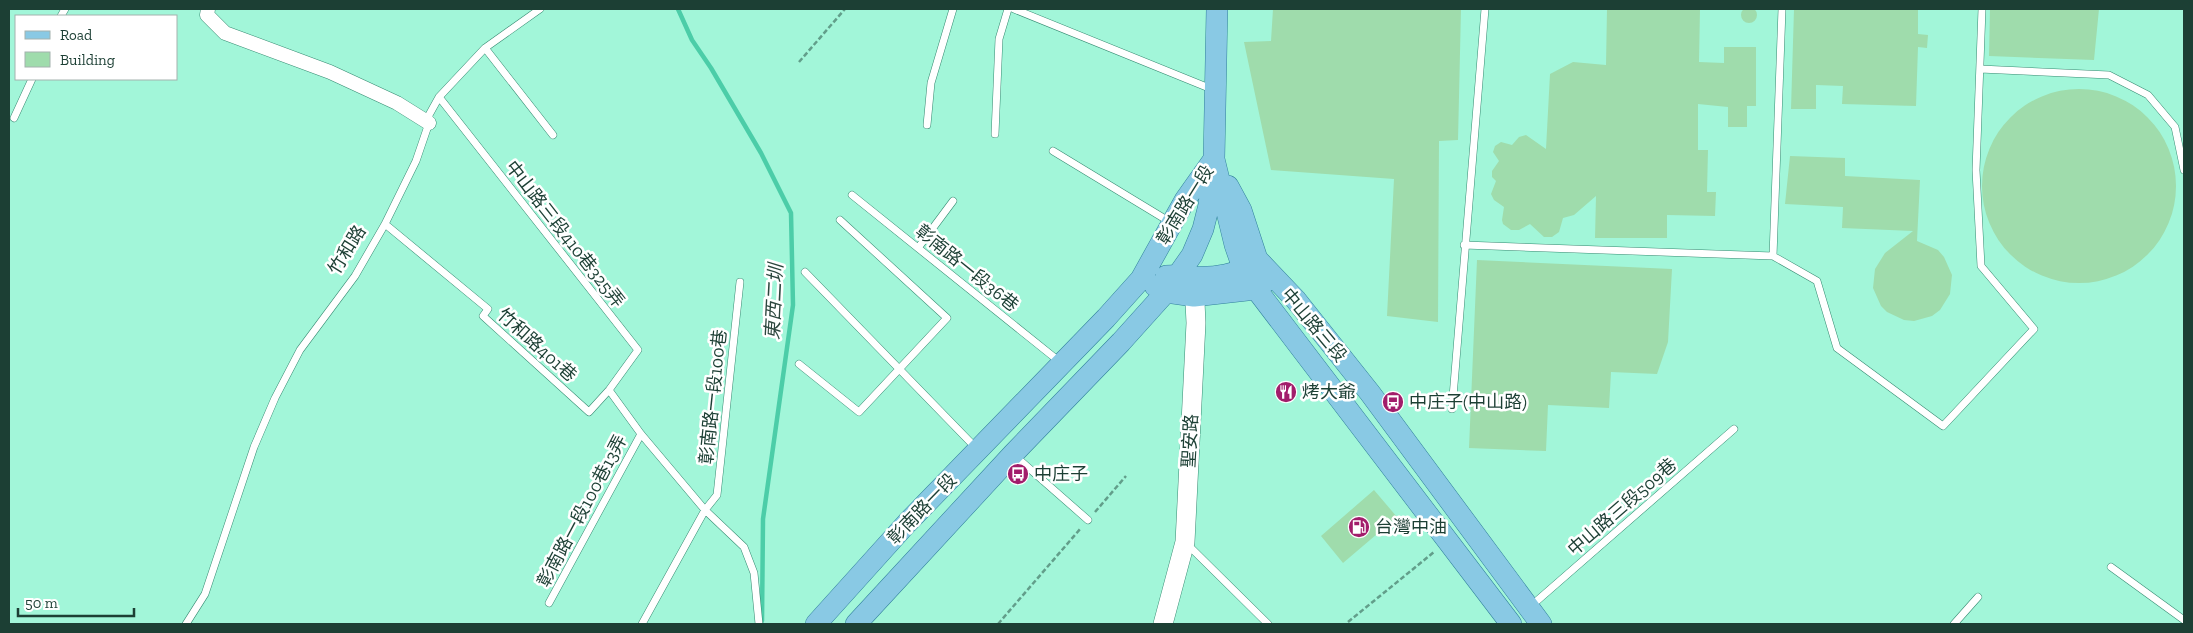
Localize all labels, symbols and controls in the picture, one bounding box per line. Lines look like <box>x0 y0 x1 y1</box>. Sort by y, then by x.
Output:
legend <box>15 15 178 80</box>
text: Road <box>60 26 93 44</box>
text: Building <box>60 51 115 69</box>
street label: 中山路三段410巷325弄 <box>501 156 629 312</box>
street label: 彰南路一段 <box>1152 161 1218 249</box>
street label: 彰南路一段36巷 <box>911 220 1023 316</box>
street label: 竹和路 <box>323 221 371 279</box>
water label: 東西二圳 <box>761 260 788 341</box>
street label: 中山路三段 <box>1277 283 1351 367</box>
street label: 竹和路401巷 <box>493 304 581 386</box>
street label: 彰南路一段100巷 <box>695 328 731 466</box>
restaurant icon: 烤大爺 <box>1274 380 1298 404</box>
place label: 烤大爺 <box>1302 381 1356 403</box>
bus stop icon: 中庄子(中山路) <box>1381 390 1405 414</box>
place label: 中庄子(中山路) <box>1409 391 1527 413</box>
street label: 聖安路 <box>1178 413 1202 469</box>
street label: 彰南路一段100巷13弄 <box>533 431 631 591</box>
street label: 中山路三段509巷 <box>1563 454 1681 560</box>
bus stop icon: 中庄子 <box>1006 462 1030 486</box>
place label: 中庄子 <box>1034 463 1088 485</box>
street label: 彰南路一段 <box>883 469 961 549</box>
fuel station icon: 台灣中油 <box>1347 515 1371 539</box>
place label: 台灣中油 <box>1375 516 1447 538</box>
scale bar <box>18 586 134 618</box>
text: 50 m <box>25 594 58 612</box>

